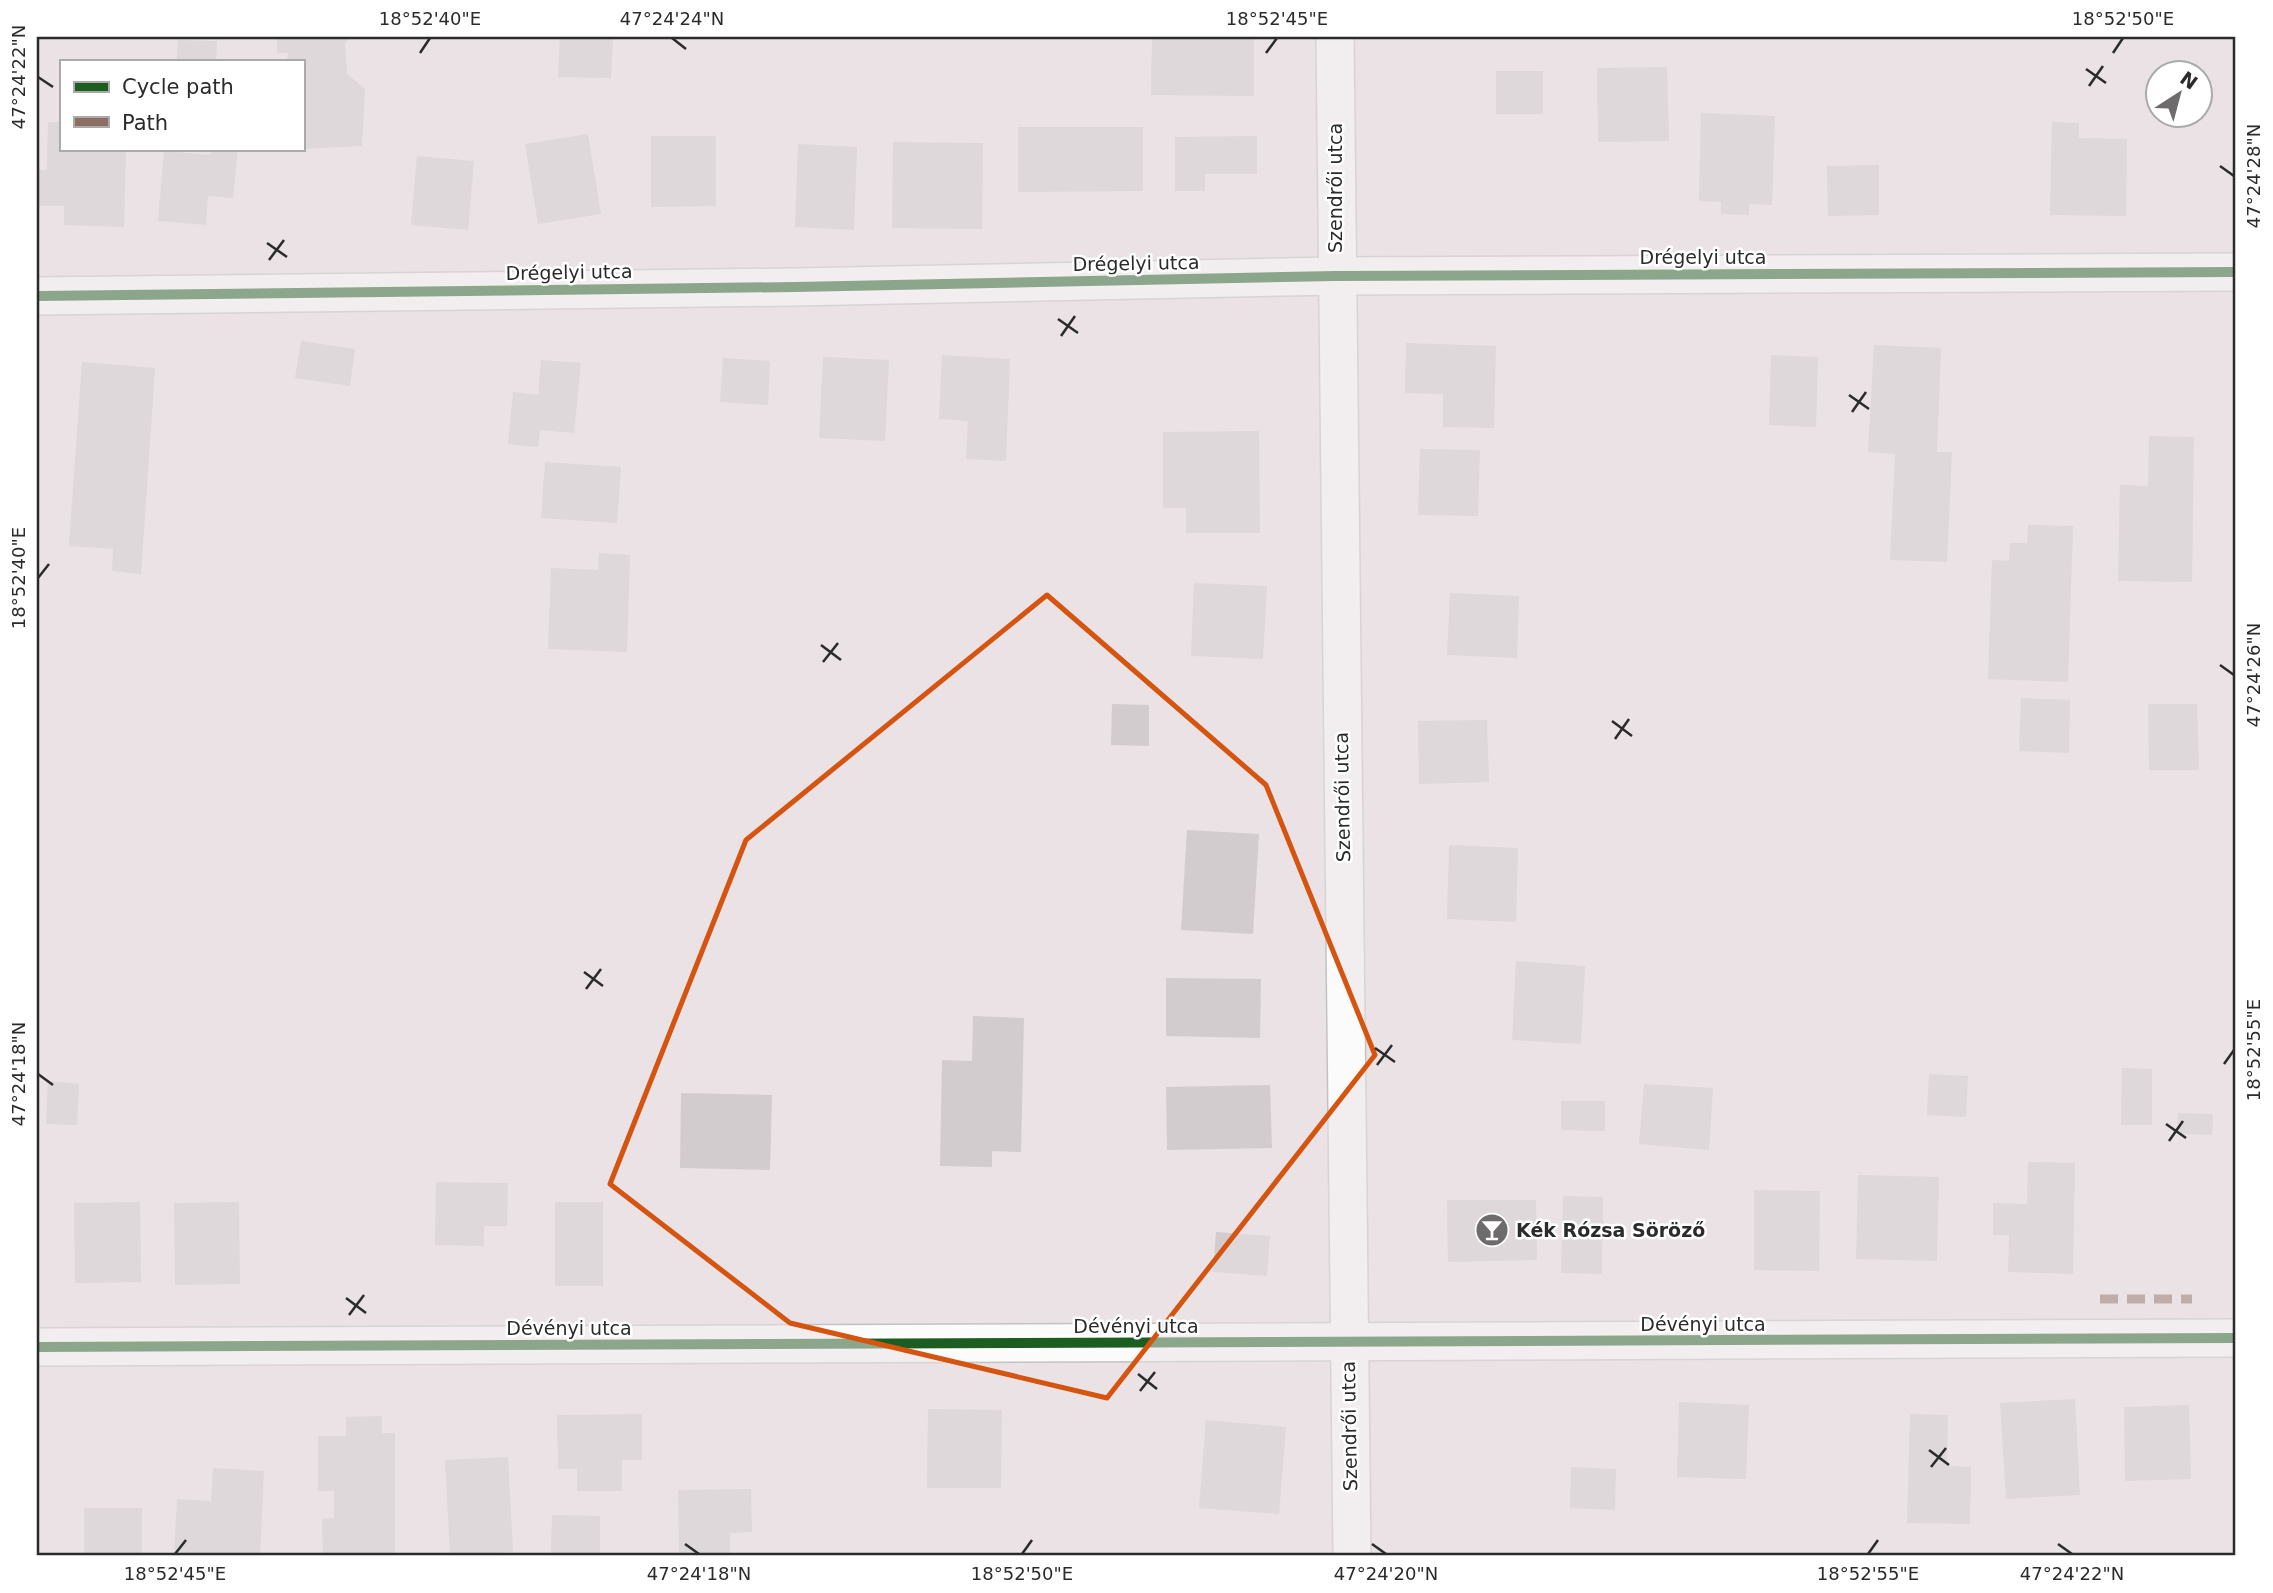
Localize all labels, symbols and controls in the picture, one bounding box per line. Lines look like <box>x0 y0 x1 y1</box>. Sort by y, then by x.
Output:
text: 18°52'40"E <box>379 8 481 29</box>
text: 47°24'24"N <box>620 8 724 29</box>
text: 18°52'45"E <box>1226 8 1328 29</box>
text: 18°52'50"E <box>2072 8 2174 29</box>
text: 47°24'22"N <box>8 25 29 129</box>
legend <box>60 60 304 150</box>
north arrow <box>2144 60 2214 130</box>
text: N <box>2176 67 2202 94</box>
text: Cycle path <box>122 75 234 99</box>
text: Path <box>122 111 168 135</box>
street label: Szendrői utca <box>1324 123 1346 253</box>
text: 47°24'28"N <box>2243 124 2264 228</box>
street label: Drégelyi utca <box>1640 246 1766 268</box>
street label: Drégelyi utca <box>1072 251 1200 275</box>
street label: Drégelyi utca <box>505 260 633 284</box>
text: 18°52'40"E <box>8 527 29 629</box>
text: 47°24'26"N <box>2243 623 2264 727</box>
street label: Szendrői utca <box>1330 732 1354 862</box>
text: 18°52'55"E <box>2243 999 2264 1101</box>
text: 47°24'18"N <box>8 1022 29 1126</box>
bar icon: Kék Rózsa Söröző <box>1473 1211 1511 1249</box>
place label: Kék Rózsa Söröző <box>1516 1219 1705 1241</box>
street label: Dévényi utca <box>1640 1313 1766 1335</box>
street label: Dévényi utca <box>1073 1315 1199 1337</box>
street label: Dévényi utca <box>506 1317 632 1339</box>
street label: Szendrői utca <box>1337 1361 1361 1491</box>
text: 18°52'45"E <box>124 1563 226 1584</box>
text: 47°24'18"N <box>647 1563 751 1584</box>
text: 18°52'50"E <box>971 1563 1073 1584</box>
text: 47°24'20"N <box>1334 1563 1438 1584</box>
text: 18°52'55"E <box>1817 1563 1919 1584</box>
text: 47°24'22"N <box>2020 1563 2124 1584</box>

